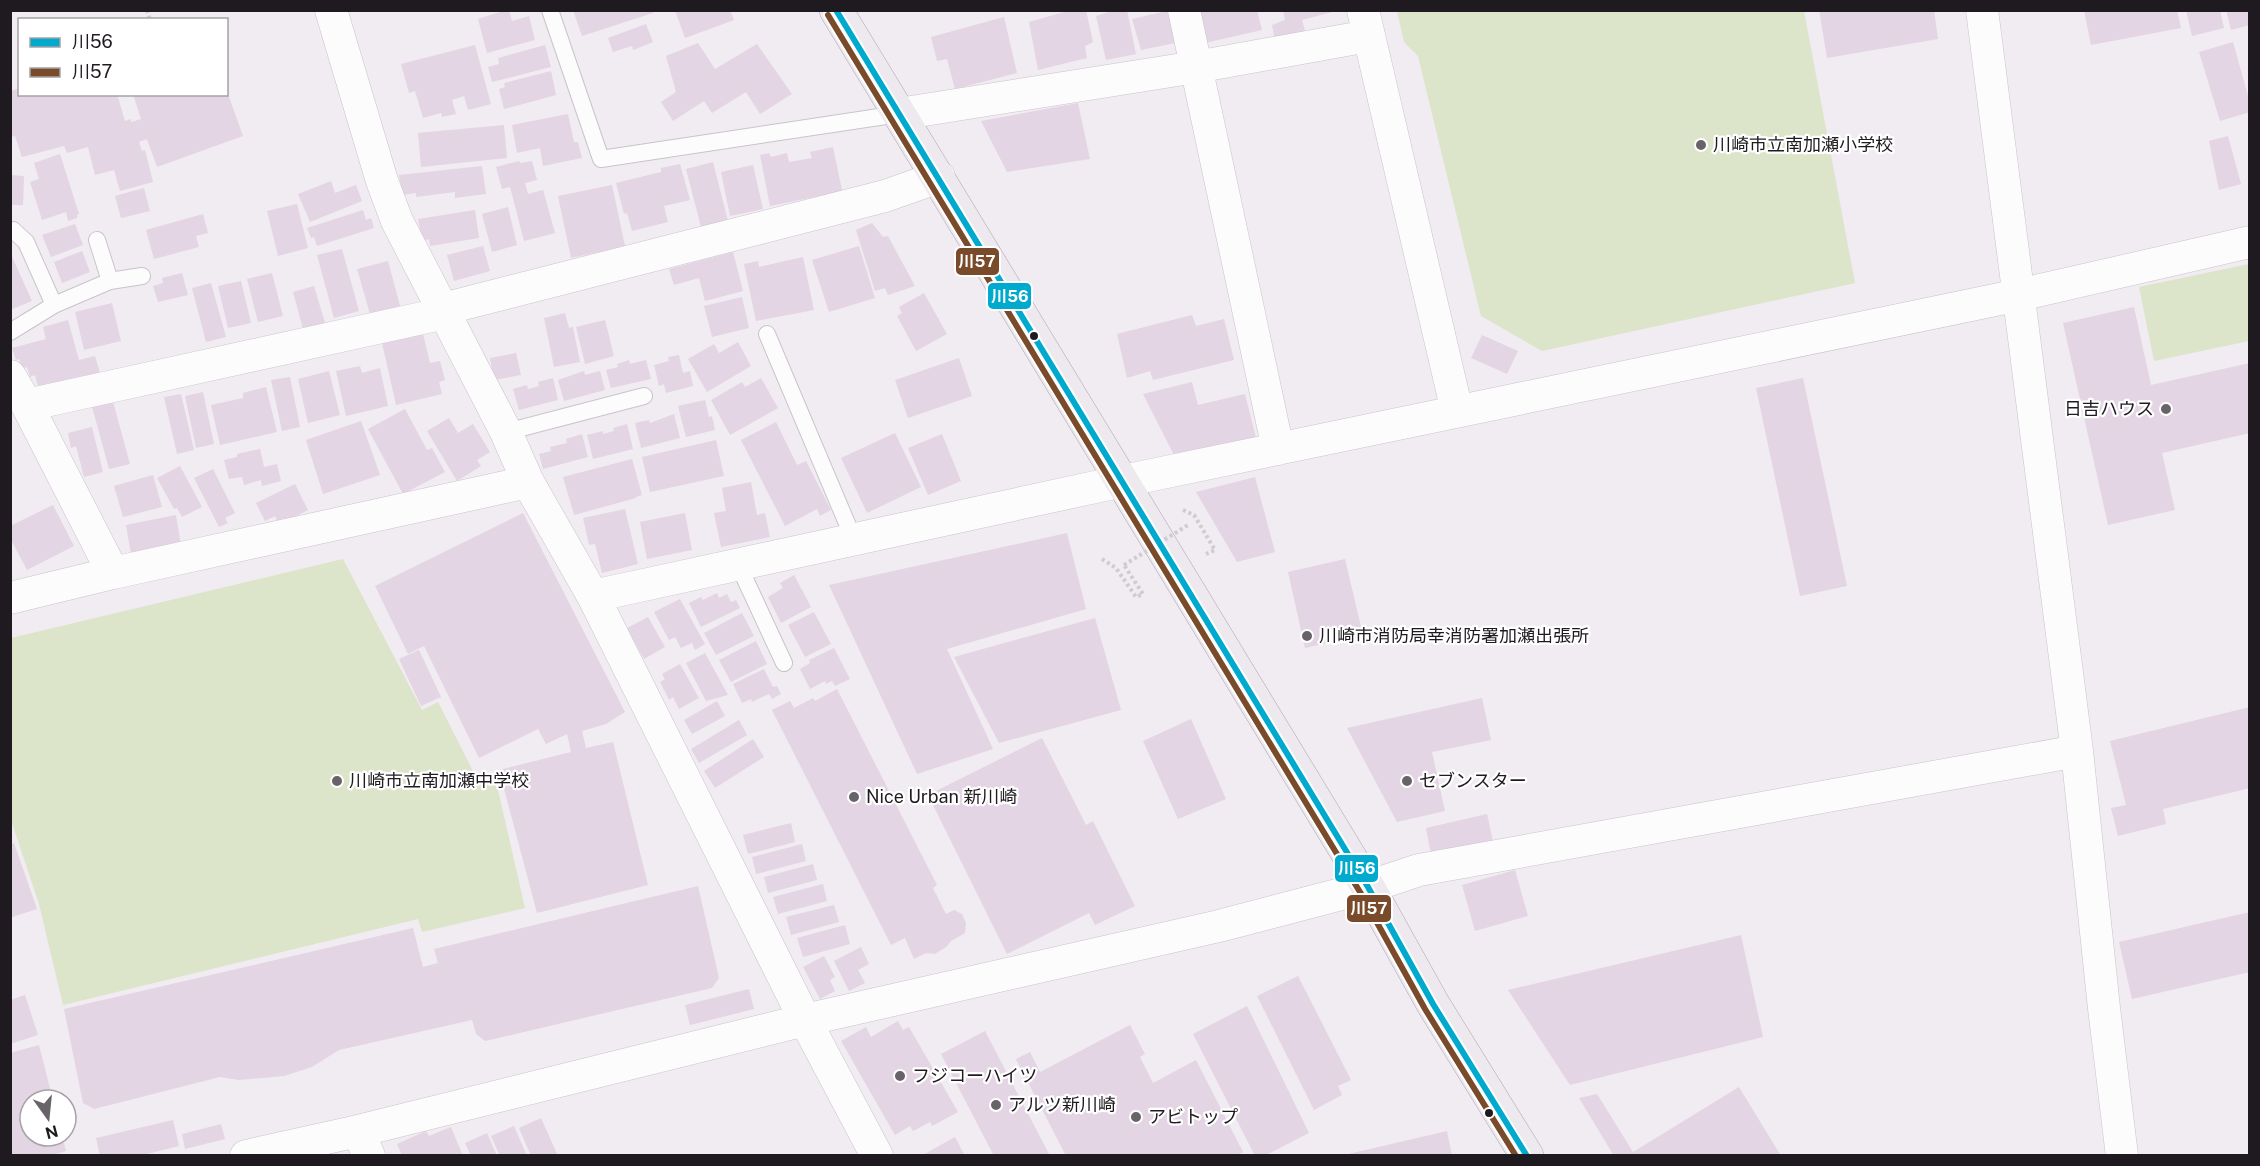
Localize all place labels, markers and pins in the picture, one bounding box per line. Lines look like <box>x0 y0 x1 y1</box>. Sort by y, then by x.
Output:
place label: 川崎市立南加瀬小学校 <box>1713 134 1893 155</box>
marker: 川崎市立南加瀬小学校 <box>1694 138 1708 152</box>
unlabelled marker <box>1028 330 1040 342</box>
place label: 日吉ハウス <box>2064 398 2154 419</box>
marker: 日吉ハウス <box>2159 402 2173 416</box>
place label: 川崎市消防局幸消防署加瀬出張所 <box>1319 625 1589 646</box>
marker: 川崎市消防局幸消防署加瀬出張所 <box>1300 629 1314 643</box>
place label: 川崎市立南加瀬中学校 <box>349 770 529 791</box>
place label: セブンスター <box>1419 770 1527 791</box>
marker: 川崎市立南加瀬中学校 <box>330 774 344 788</box>
marker: セブンスター <box>1400 774 1414 788</box>
place label: Nice Urban 新川崎 <box>866 786 1017 807</box>
marker: Nice Urban 新川崎 <box>847 790 861 804</box>
place label: フジコーハイツ <box>912 1065 1037 1086</box>
marker: フジコーハイツ <box>893 1069 907 1083</box>
place label: アルツ新川崎 <box>1008 1094 1116 1115</box>
marker: アルツ新川崎 <box>989 1098 1003 1112</box>
place label: アビトップ <box>1148 1106 1238 1127</box>
unlabelled marker <box>1483 1107 1495 1119</box>
marker: アビトップ <box>1129 1110 1143 1124</box>

